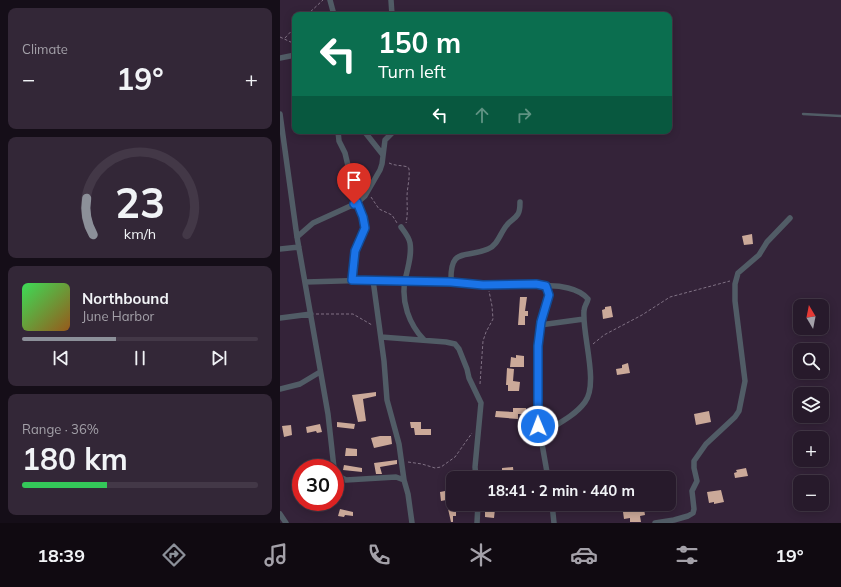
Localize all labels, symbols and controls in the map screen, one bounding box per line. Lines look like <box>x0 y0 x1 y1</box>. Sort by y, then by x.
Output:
text: 150 m <box>378 25 461 60</box>
icon: left <box>312 28 364 80</box>
text: Climate <box>22 41 68 57</box>
text: 19° <box>116 60 164 98</box>
text: Turn left <box>378 60 446 83</box>
text: − <box>22 65 35 93</box>
text: + <box>245 65 258 93</box>
icon: left <box>429 104 451 126</box>
icon: ahead <box>471 104 493 126</box>
icon: right <box>513 104 535 126</box>
pin <box>337 163 371 204</box>
icon: arrive <box>343 169 365 191</box>
text: 23 <box>115 176 165 228</box>
text: km/h <box>124 225 156 243</box>
text: Northbound <box>82 289 169 308</box>
north arrow <box>793 299 829 335</box>
map controls <box>793 299 829 511</box>
text: June Harbor <box>82 308 154 324</box>
button: search <box>793 343 829 379</box>
icon: previous <box>50 347 72 369</box>
icon: pause <box>129 347 151 369</box>
icon: next <box>208 347 230 369</box>
button: layers <box>793 387 829 423</box>
position arrow <box>517 405 559 447</box>
text: Range · 36% <box>22 421 99 437</box>
button: + <box>793 431 829 467</box>
text: 180 km <box>22 440 128 478</box>
speed limit sign: 30 <box>292 459 344 511</box>
button: − <box>793 475 829 511</box>
text: 18:41 · 2 min · 440 m <box>487 481 635 500</box>
icon: directions <box>160 541 188 569</box>
icon: music <box>262 541 290 569</box>
icon: phone <box>365 541 393 569</box>
icon: climate <box>467 541 495 569</box>
icon: car <box>570 541 598 569</box>
icon: filters <box>673 541 701 569</box>
text: 18:39 <box>37 544 85 567</box>
text: 19° <box>775 544 804 567</box>

